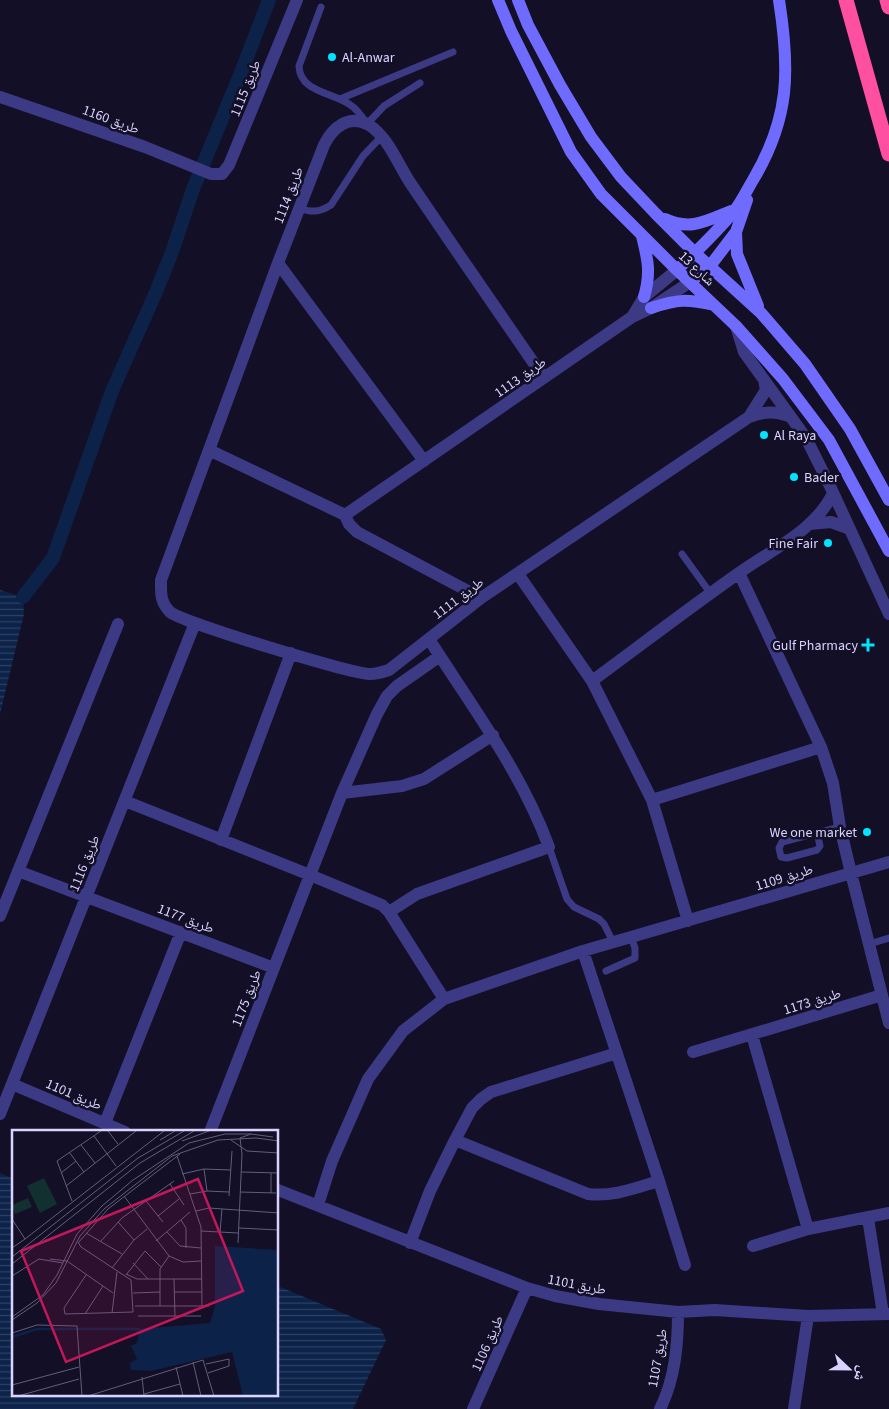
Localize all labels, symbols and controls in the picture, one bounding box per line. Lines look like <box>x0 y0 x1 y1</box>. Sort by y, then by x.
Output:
place label: Al-Anwar <box>342 48 395 68</box>
marker: Al-Anwar <box>326 51 338 63</box>
street label: طريق 1115 <box>226 57 266 120</box>
street label: طريق 1160 <box>79 100 142 139</box>
street label: طريق 1114 <box>269 164 309 227</box>
street label: شارع 13 <box>674 247 719 291</box>
street label: طريق 1113 <box>491 353 551 403</box>
place label: Al Raya <box>774 426 816 446</box>
marker: Al Raya <box>758 429 770 441</box>
place label: Bader <box>804 468 839 488</box>
marker: Bader <box>788 471 800 483</box>
place label: Fine Fair <box>768 534 818 554</box>
marker: Fine Fair <box>822 537 834 549</box>
street label: طريق 1111 <box>429 573 488 625</box>
place label: Gulf Pharmacy <box>772 636 858 656</box>
marker: Gulf Pharmacy <box>862 639 874 651</box>
place label: We one market <box>770 823 857 843</box>
marker: We one market <box>861 826 873 838</box>
street label: طريق 1116 <box>65 832 105 895</box>
street label: طريق 1109 <box>753 860 816 896</box>
street label: طريق 1177 <box>154 899 217 939</box>
street label: طريق 1175 <box>227 967 267 1030</box>
street label: طريق 1173 <box>781 984 844 1020</box>
street label: طريق 1101 <box>42 1074 105 1116</box>
inset map <box>12 1130 279 1396</box>
street label: طريق 1101 <box>546 1270 608 1300</box>
street label: طريق 1106 <box>467 1312 509 1375</box>
street label: طريق 1107 <box>643 1327 673 1389</box>
north arrow <box>824 1344 874 1394</box>
text: ش <box>848 1363 872 1384</box>

